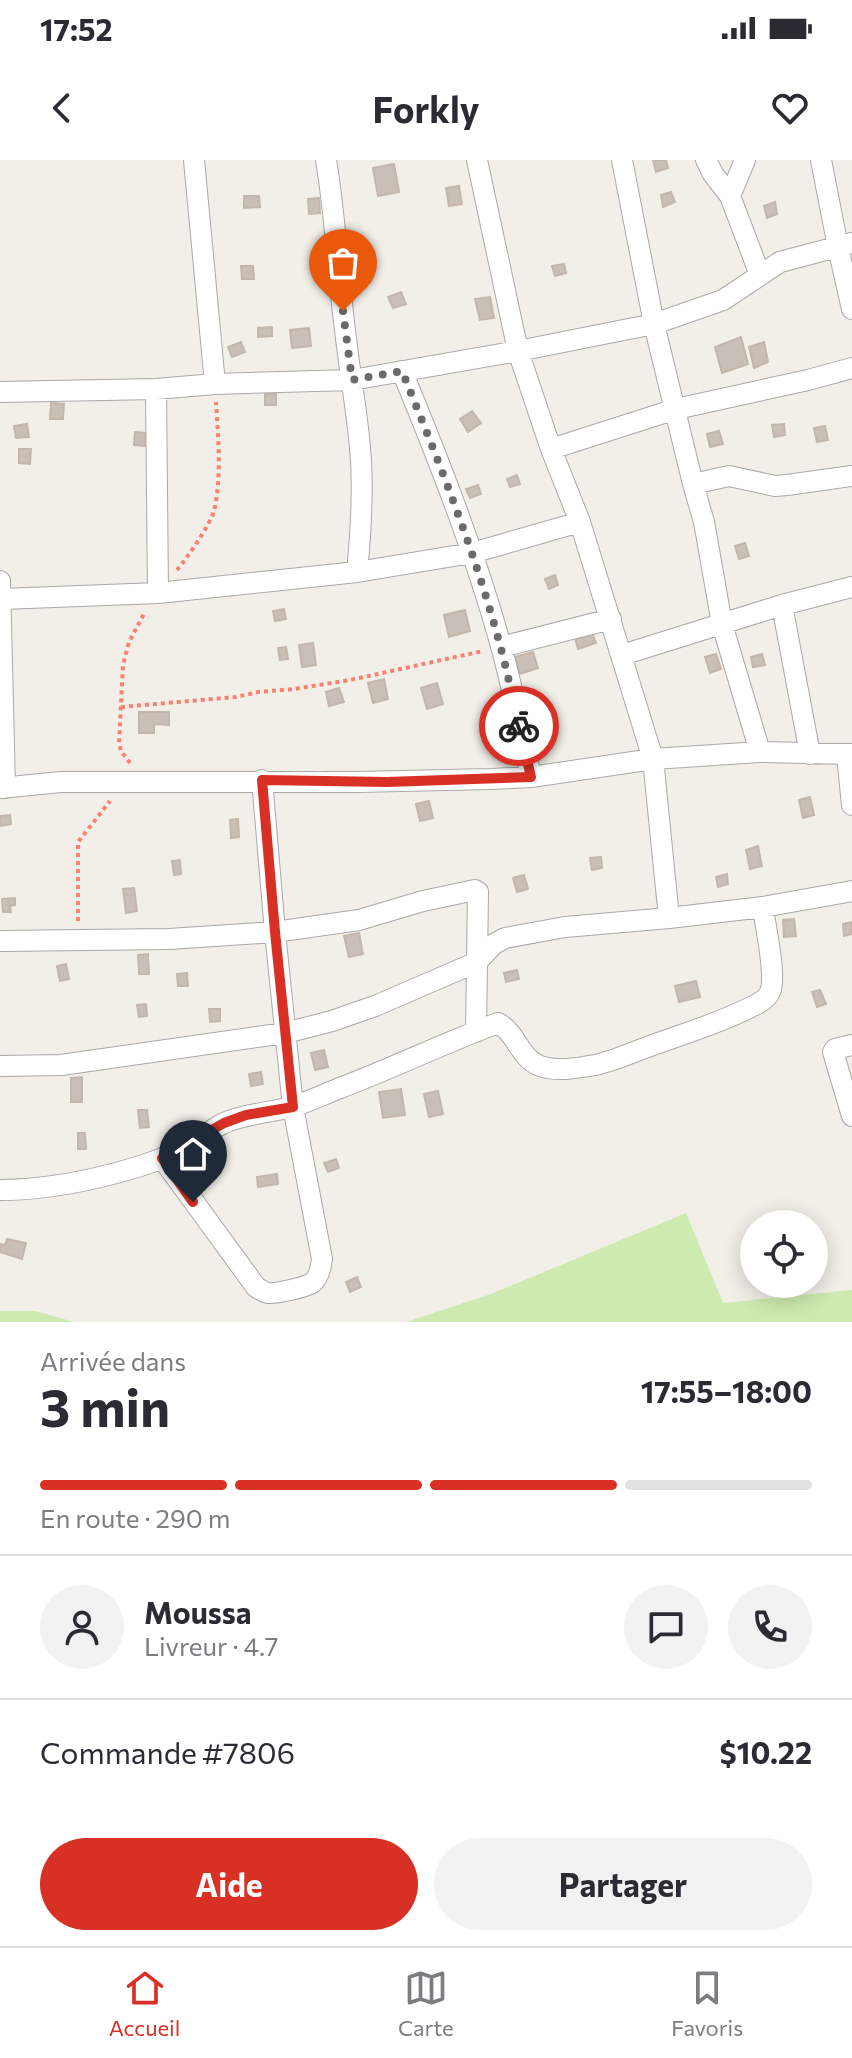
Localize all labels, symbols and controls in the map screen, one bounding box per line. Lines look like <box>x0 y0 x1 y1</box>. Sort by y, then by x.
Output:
text: 17:52 <box>40 10 113 47</box>
icon: back <box>40 86 84 130</box>
text: Forkly <box>373 86 479 130</box>
icon: heart <box>768 86 812 130</box>
pin <box>309 229 377 311</box>
icon: bag <box>321 241 365 285</box>
courier <box>479 686 559 766</box>
icon: bike <box>497 704 541 748</box>
pin <box>159 1120 227 1202</box>
icon: home <box>171 1132 215 1176</box>
map controls <box>740 1210 828 1298</box>
button: locate <box>740 1210 828 1298</box>
text: Arrivée dans <box>40 1345 186 1376</box>
text: 17:55–18:00 <box>641 1372 812 1409</box>
text: 3 min <box>40 1374 170 1438</box>
text: En route · 290 m <box>40 1502 230 1533</box>
button: person <box>40 1585 124 1669</box>
button: chat <box>624 1585 708 1669</box>
button: phone <box>728 1585 812 1669</box>
text: Moussa <box>144 1593 251 1630</box>
text: Livreur · 4.7 <box>144 1630 279 1661</box>
text: Commande #7806 <box>40 1733 295 1770</box>
text: $10.22 <box>720 1733 812 1770</box>
button: Aide <box>40 1838 418 1930</box>
button: Partager <box>434 1838 812 1930</box>
tab: Accueil <box>109 1966 180 2041</box>
tab: Carte <box>398 1966 454 2041</box>
tab: Favoris <box>671 1966 743 2041</box>

